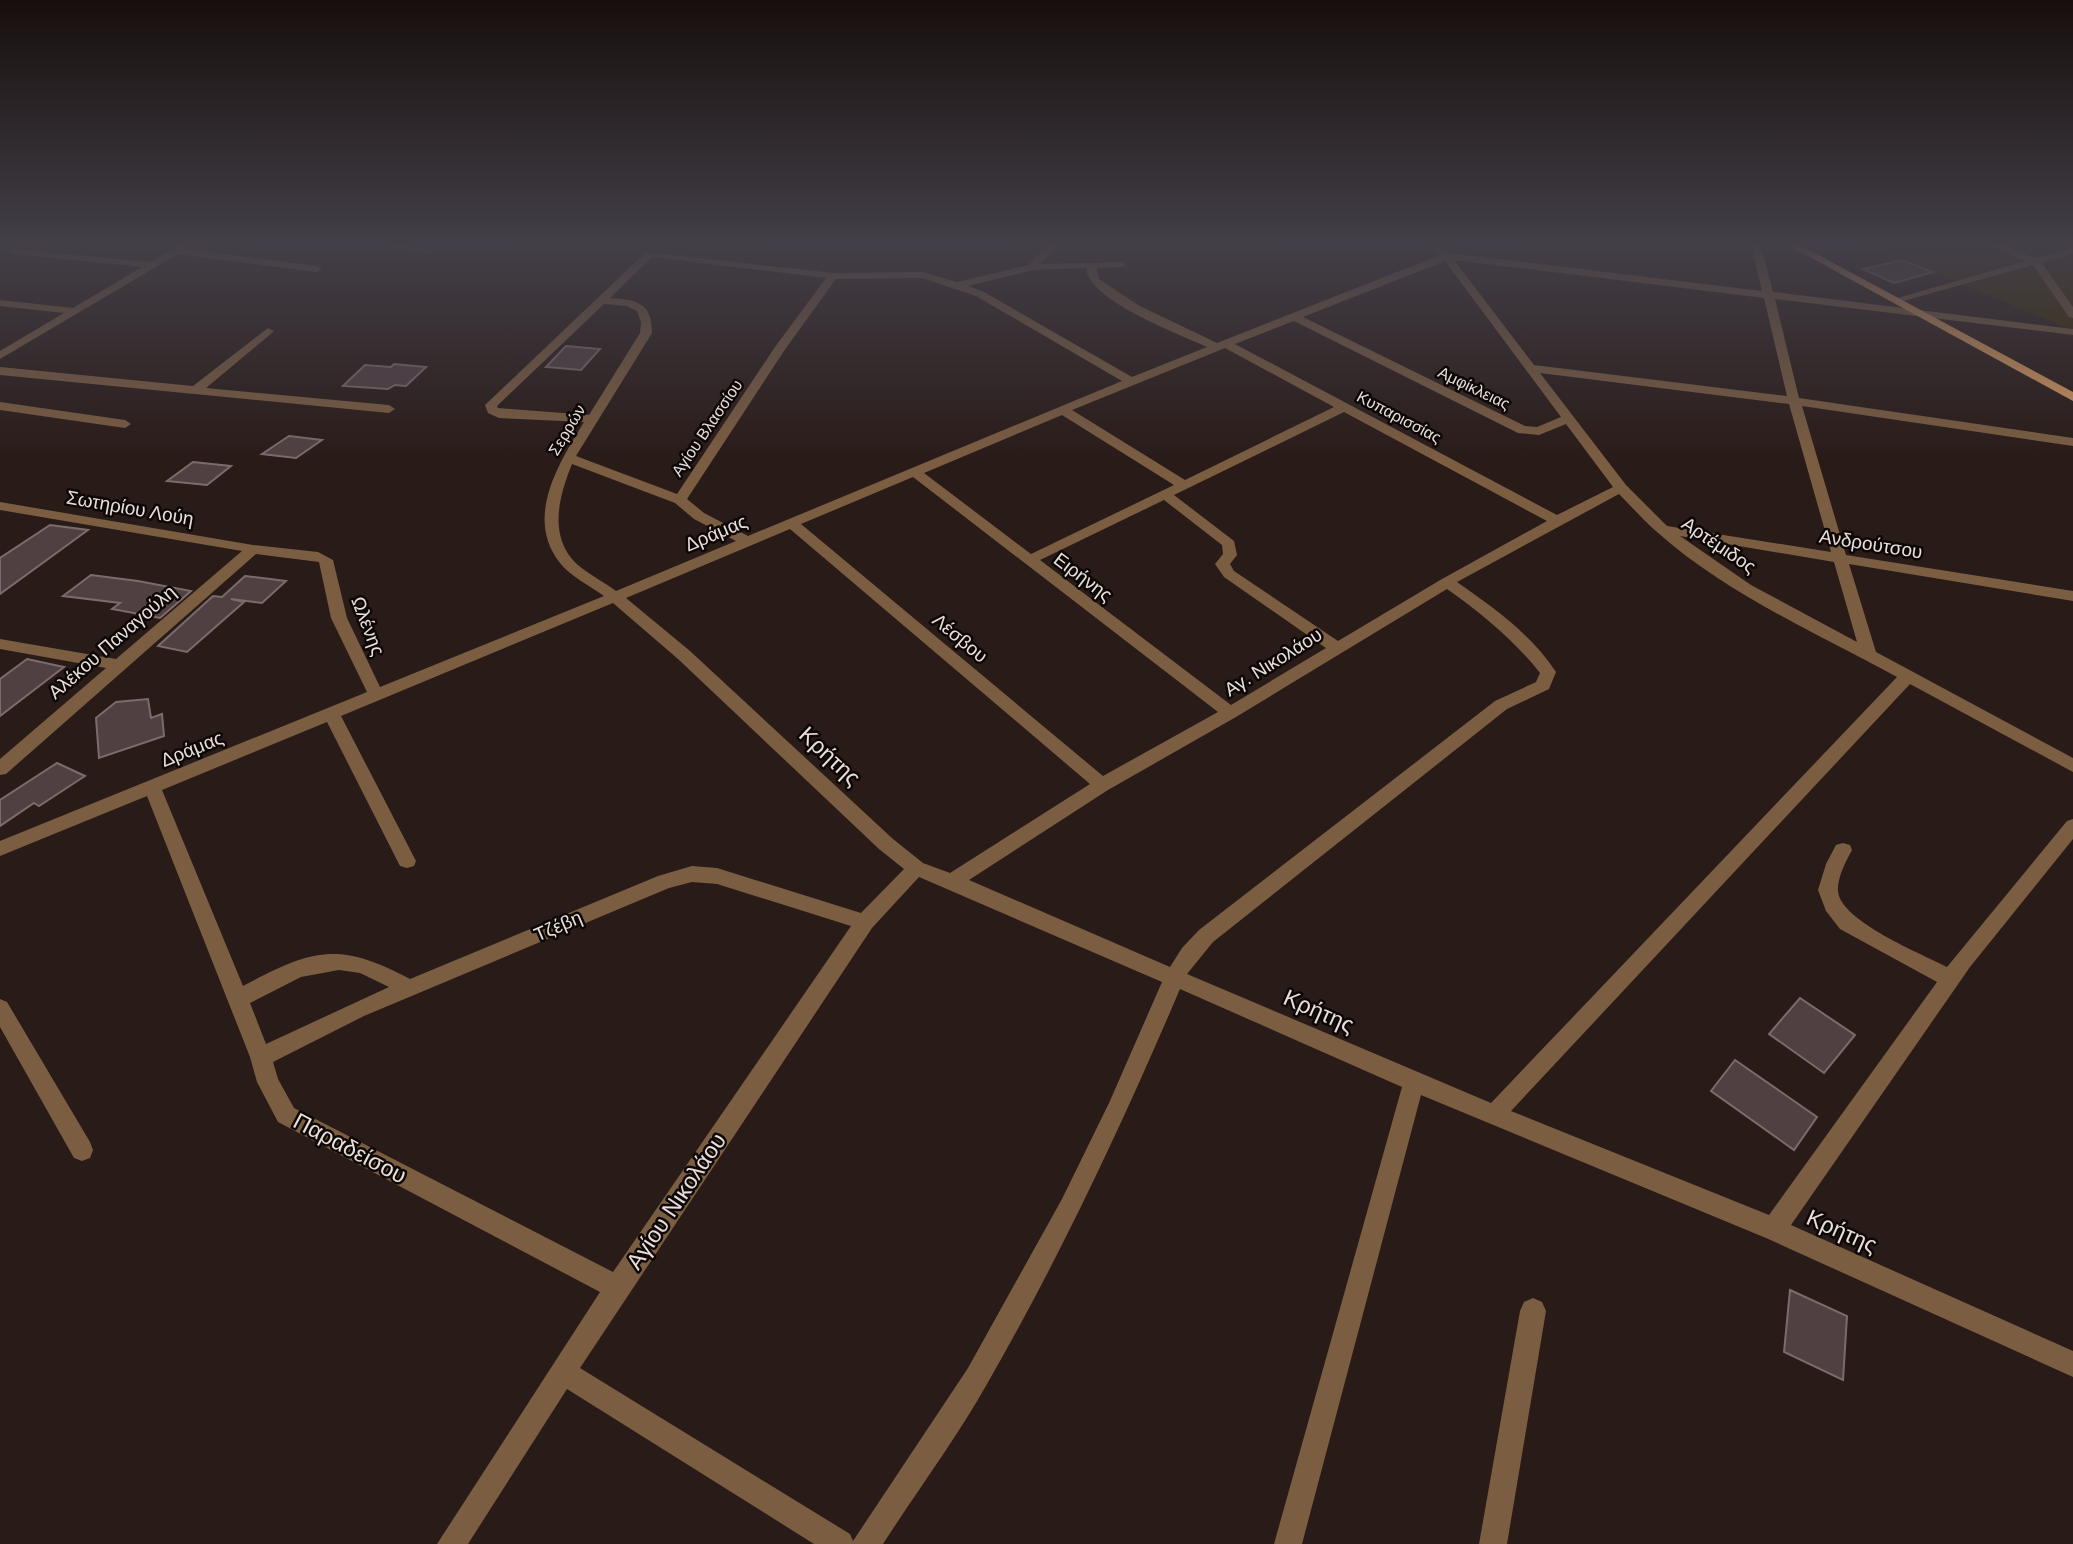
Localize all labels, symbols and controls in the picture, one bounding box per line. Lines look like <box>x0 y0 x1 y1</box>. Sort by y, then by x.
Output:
street label: Αμφίκλειας <box>1435 363 1513 413</box>
street label: Αγίου Βλασσίου <box>668 377 746 479</box>
street label: Κυπαρισσίας <box>1354 388 1444 446</box>
street label: Σερρών <box>545 402 589 458</box>
street label: Σωτηρίου Λούη <box>65 486 195 530</box>
street label: Δράμας <box>682 511 750 555</box>
street label: Αρτέμιδος <box>1678 513 1760 577</box>
street label: Ανδρούτσου <box>1818 525 1924 563</box>
street label: Ειρήνης <box>1050 548 1116 606</box>
street label: Αλέκου Παναγούλη <box>44 581 180 703</box>
street label: Ωλένης <box>347 594 389 658</box>
street label: Λέσβου <box>928 609 992 667</box>
street label: Αγ. Νικολάου <box>1220 624 1326 700</box>
street label: Κρήτης <box>794 721 866 791</box>
street label: Δράμας <box>158 727 226 771</box>
street label: Τζέβη <box>531 907 585 945</box>
street label: Κρήτης <box>1280 984 1358 1038</box>
street label: Παραδείσου <box>289 1107 411 1189</box>
street label: Αγίου Νικολάου <box>621 1128 731 1274</box>
street label: Κρήτης <box>1803 1204 1881 1258</box>

